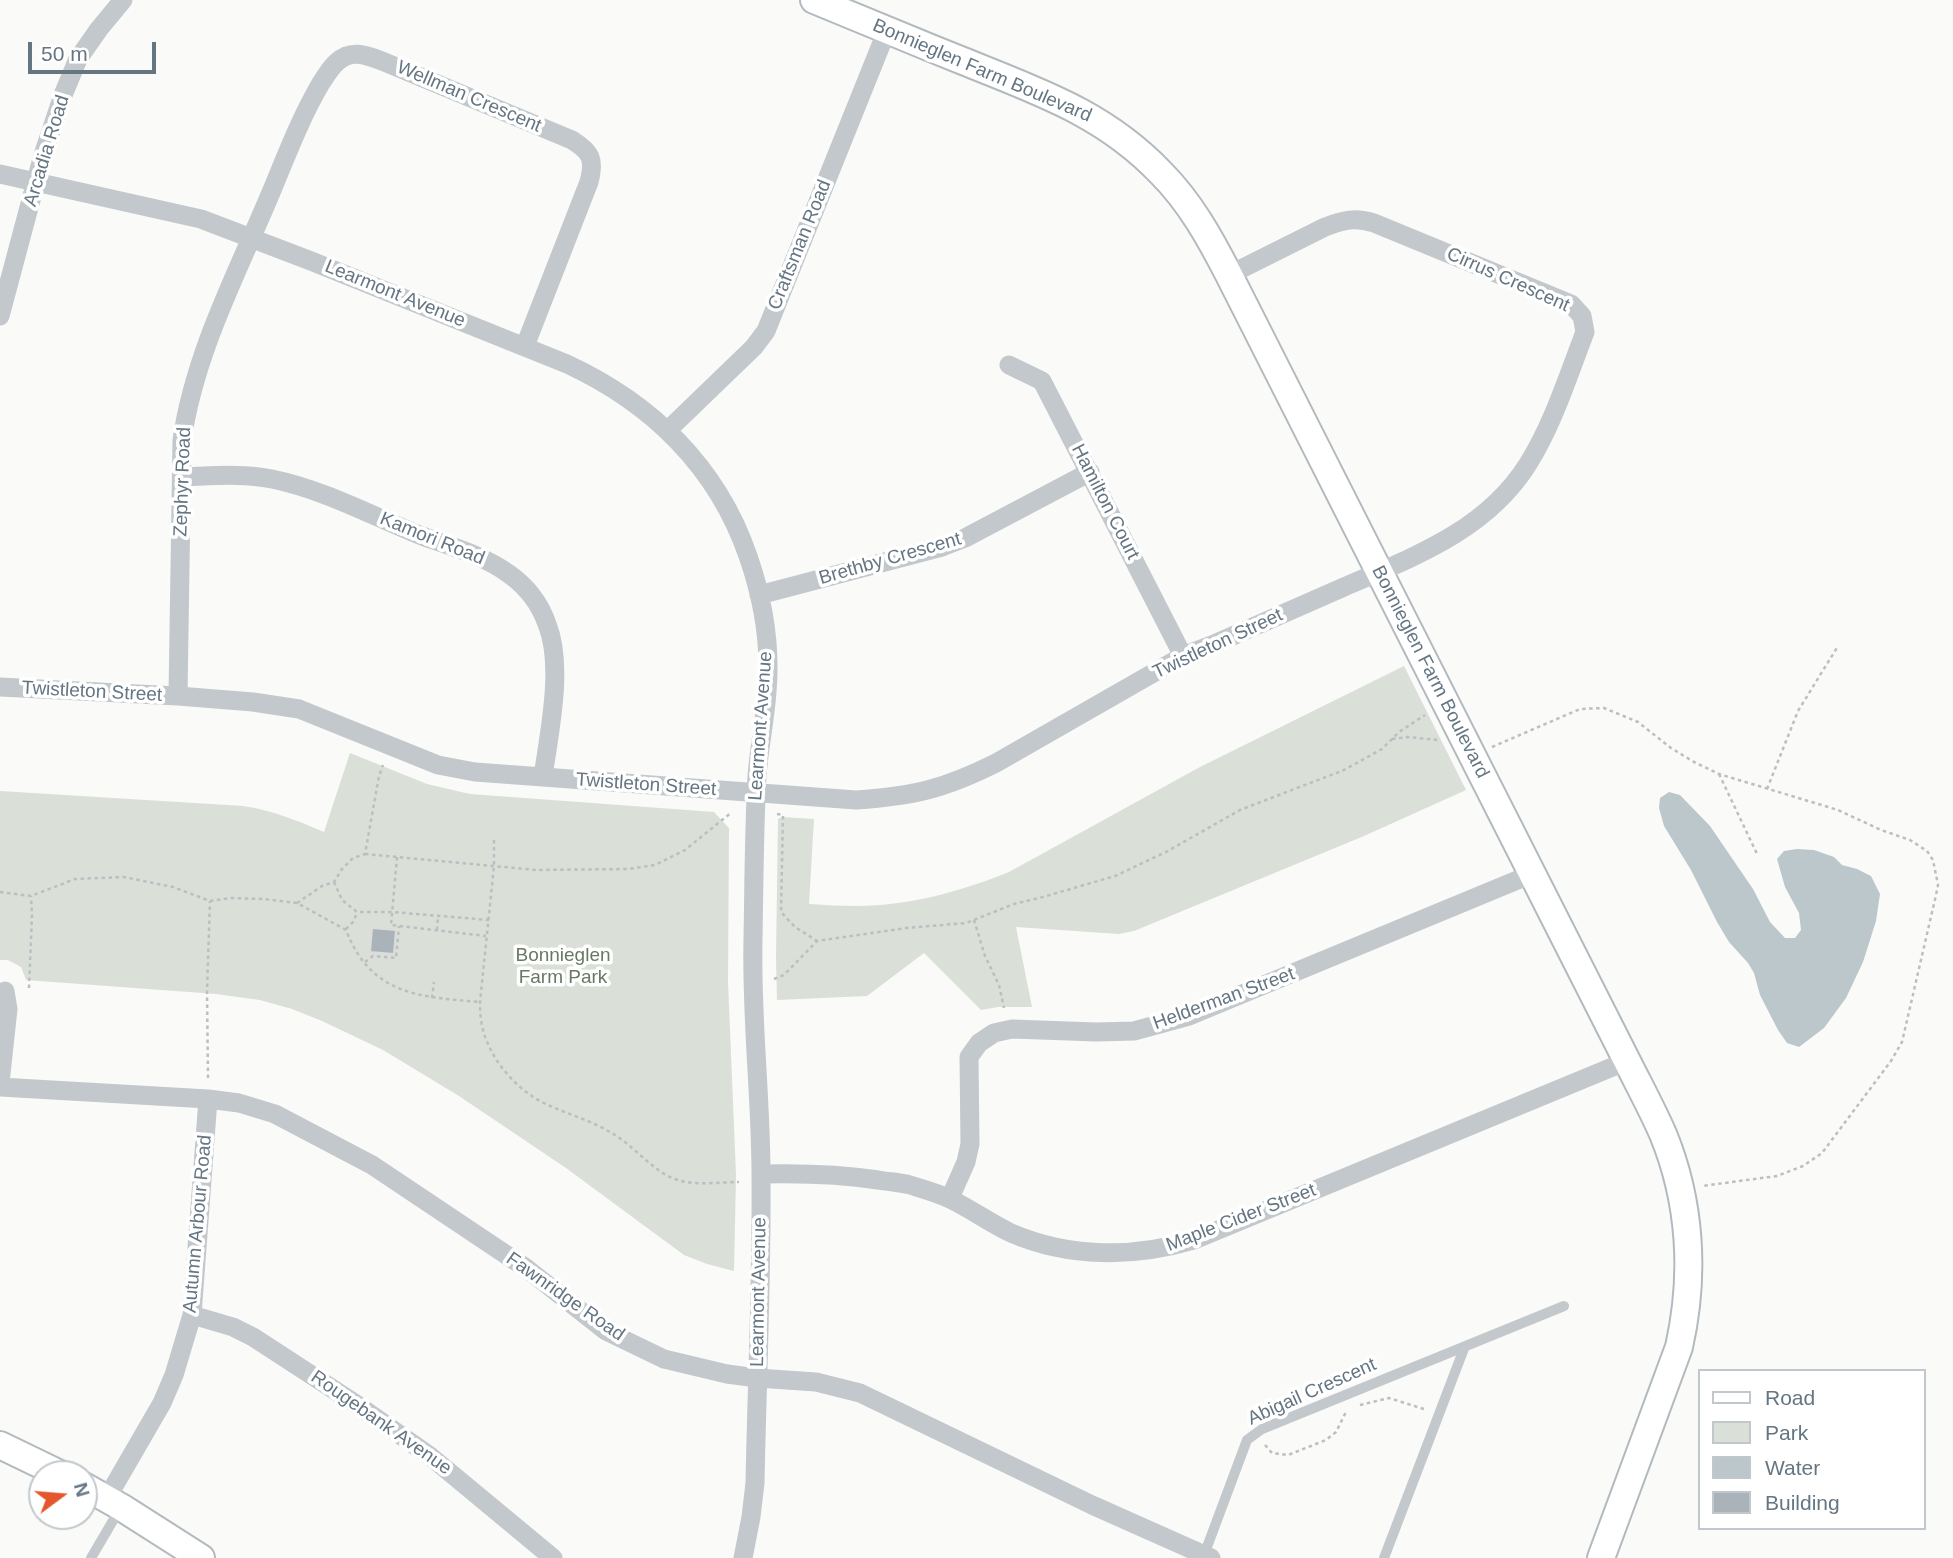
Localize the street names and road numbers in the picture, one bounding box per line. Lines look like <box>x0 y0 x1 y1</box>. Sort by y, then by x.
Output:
street label: Bonnieglen Farm Boulevard <box>869 14 1095 128</box>
street label: Wellman Crescent <box>393 56 545 138</box>
street label: Arcadia Road <box>19 93 75 209</box>
street label: Craftsman Road <box>764 177 836 313</box>
street label: Cirrus Crescent <box>1443 243 1573 317</box>
street label: Learmont Avenue <box>321 255 469 333</box>
street label: Zephyr Road <box>170 427 196 537</box>
street label: Hamilton Court <box>1066 440 1144 564</box>
street label: Kamori Road <box>376 508 488 570</box>
street label: Brethby Crescent <box>816 528 964 590</box>
street label: Bonnieglen Farm Boulevard <box>1366 562 1494 782</box>
street label: Twistleton Street <box>1150 604 1286 684</box>
street label: Learmont Avenue <box>744 651 778 801</box>
street label: Twistleton Street <box>21 677 163 707</box>
street label: Twistleton Street <box>575 769 717 801</box>
street label: Helderman Street <box>1150 963 1298 1035</box>
street label: Autumn Arbour Road <box>179 1134 217 1314</box>
street label: Maple Cider Street <box>1163 1179 1319 1257</box>
street label: Learmont Avenue <box>746 1217 772 1367</box>
street label: Fawnridge Road <box>501 1248 629 1346</box>
street label: Abigail Crescent <box>1244 1353 1380 1431</box>
street label: Rougebank Avenue <box>306 1366 456 1480</box>

